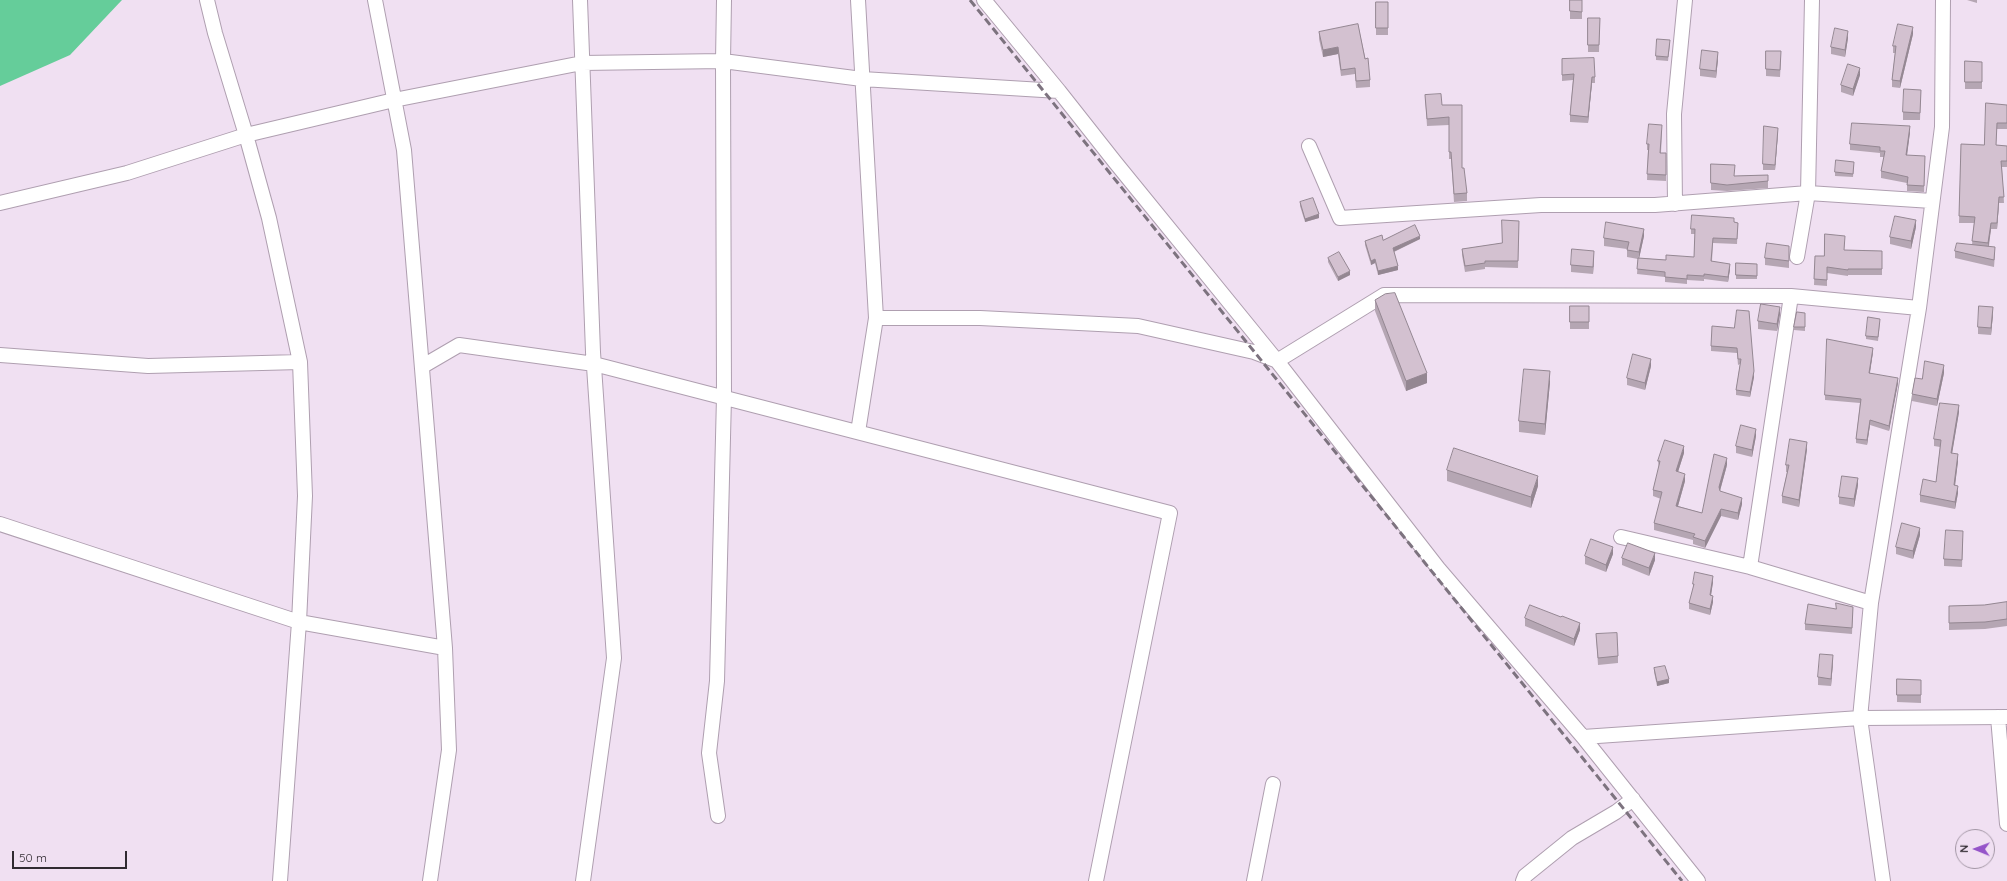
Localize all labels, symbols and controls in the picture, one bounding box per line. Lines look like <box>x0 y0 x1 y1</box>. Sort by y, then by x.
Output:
north arrow <box>1955 829 1995 869</box>
scale bar <box>14 843 129 869</box>
text: N <box>1957 845 1971 853</box>
text: 50 m <box>19 850 47 865</box>

